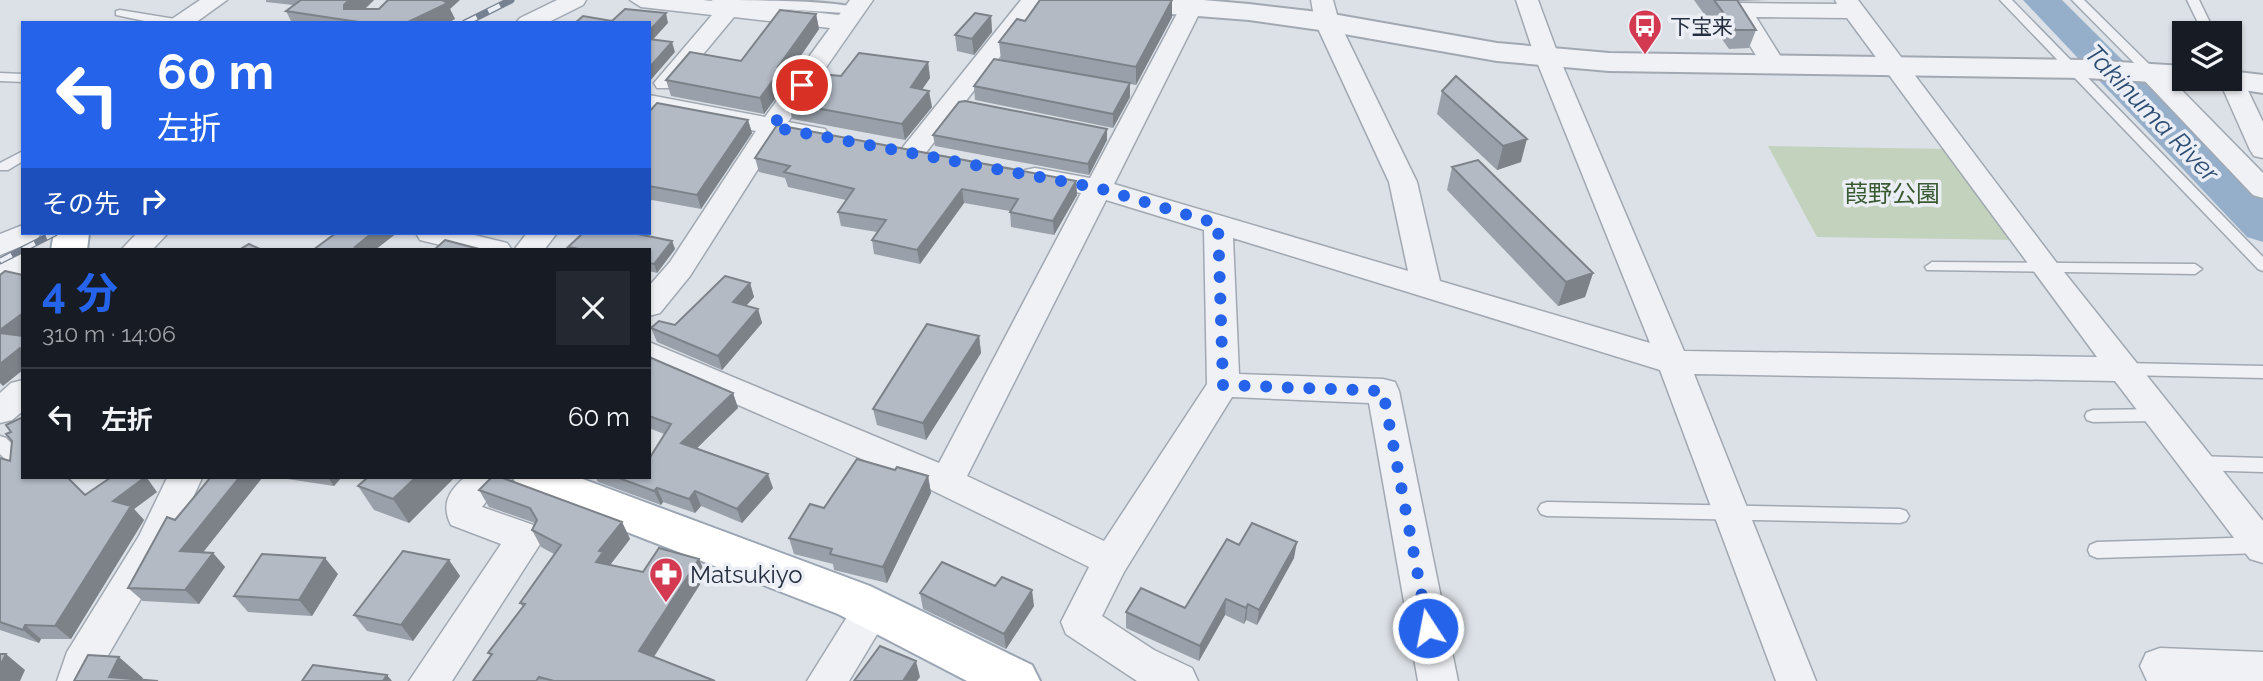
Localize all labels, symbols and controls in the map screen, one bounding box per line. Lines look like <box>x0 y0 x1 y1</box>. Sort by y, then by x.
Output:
bus stop icon: 下宝来 <box>1626 7 1664 56</box>
place label: 下宝来 <box>1670 14 1733 39</box>
map controls <box>2172 21 2242 91</box>
button: layers <box>2172 21 2242 91</box>
water label: Takinuma River <box>2079 38 2226 189</box>
text: 60 m <box>157 43 274 100</box>
icon: left <box>42 49 133 140</box>
pin <box>772 55 832 115</box>
icon: arrive <box>783 66 821 104</box>
text: 左折 <box>157 109 221 146</box>
park label: 葭野公園 <box>1844 179 1940 208</box>
icon: right <box>134 182 172 220</box>
text: その先 <box>42 189 120 219</box>
text: 4 分 <box>42 269 118 318</box>
button: close <box>556 271 630 345</box>
text: 310 m · 14:06 <box>42 320 176 347</box>
icon: left <box>42 398 80 436</box>
text: 60 m <box>568 402 630 432</box>
text: 左折 <box>101 405 153 435</box>
pharmacy icon: Matsukiyo <box>647 555 685 604</box>
place label: Matsukiyo <box>690 560 803 589</box>
position arrow <box>1391 591 1465 665</box>

